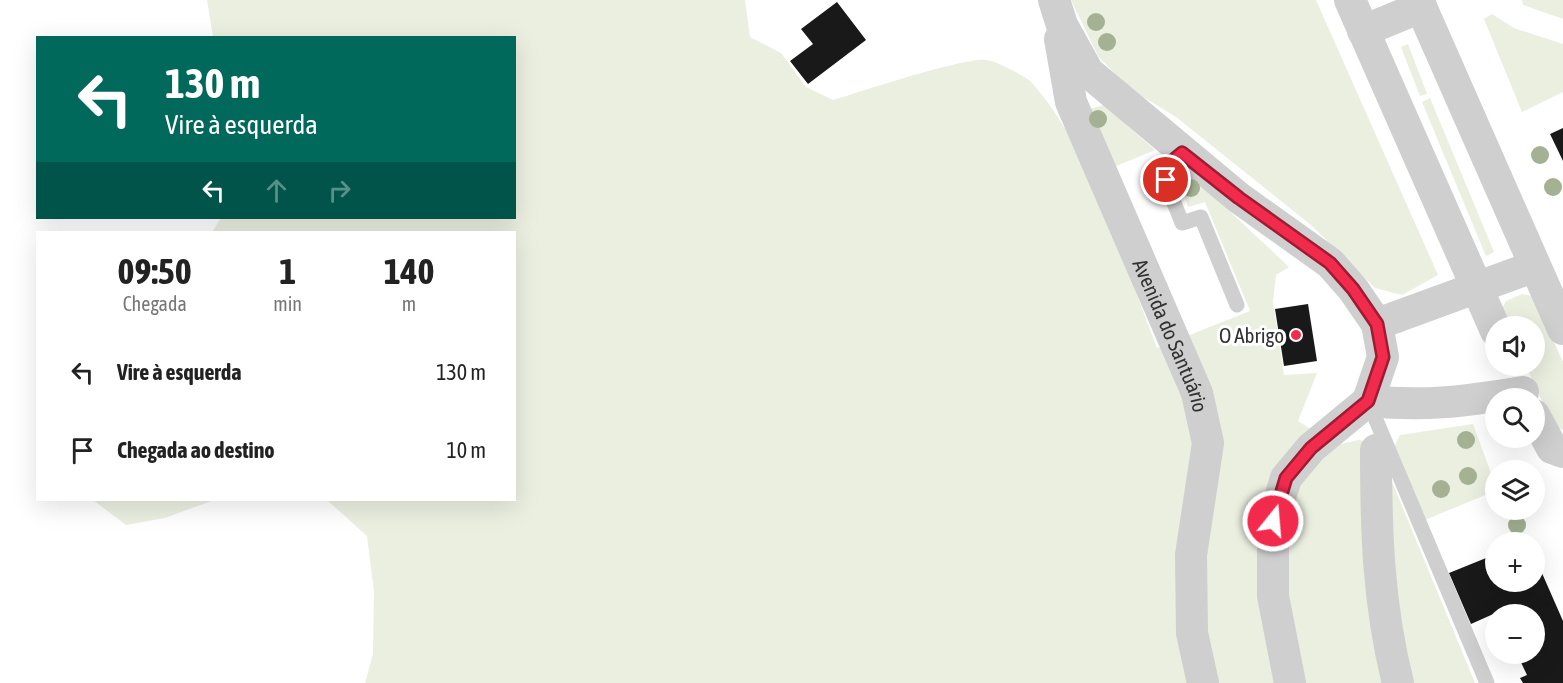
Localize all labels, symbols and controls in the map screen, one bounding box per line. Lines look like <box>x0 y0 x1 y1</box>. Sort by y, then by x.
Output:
text: 130 m <box>165 59 260 107</box>
icon: left <box>66 60 144 138</box>
text: Vire à esquerda <box>165 109 318 140</box>
pin <box>1140 154 1191 205</box>
icon: arrive <box>1149 163 1182 196</box>
icon: left <box>197 174 230 207</box>
icon: ahead <box>260 174 293 207</box>
icon: right <box>323 174 356 207</box>
text: 09:50 <box>118 250 192 292</box>
text: 1 <box>279 250 296 292</box>
text: 140 <box>384 250 434 292</box>
street label: Avenida do Santuário <box>1128 255 1213 414</box>
text: Chegada <box>123 292 187 315</box>
text: min <box>273 292 302 315</box>
text: m <box>402 292 416 315</box>
map controls <box>1485 316 1545 664</box>
button: sound <box>1485 316 1545 376</box>
place label: O Abrigo <box>1219 323 1284 347</box>
marker: O Abrigo <box>1289 328 1303 342</box>
icon: left <box>66 356 99 389</box>
text: Vire à esquerda <box>117 359 242 385</box>
text: 130 m <box>436 359 486 385</box>
button: search <box>1485 388 1545 448</box>
icon: arrive <box>66 434 99 467</box>
text: Chegada ao destino <box>117 437 275 463</box>
text: 10 m <box>446 437 486 463</box>
button: layers <box>1485 460 1545 520</box>
position arrow <box>1241 489 1305 553</box>
button: + <box>1485 532 1545 592</box>
button: − <box>1485 604 1545 664</box>

